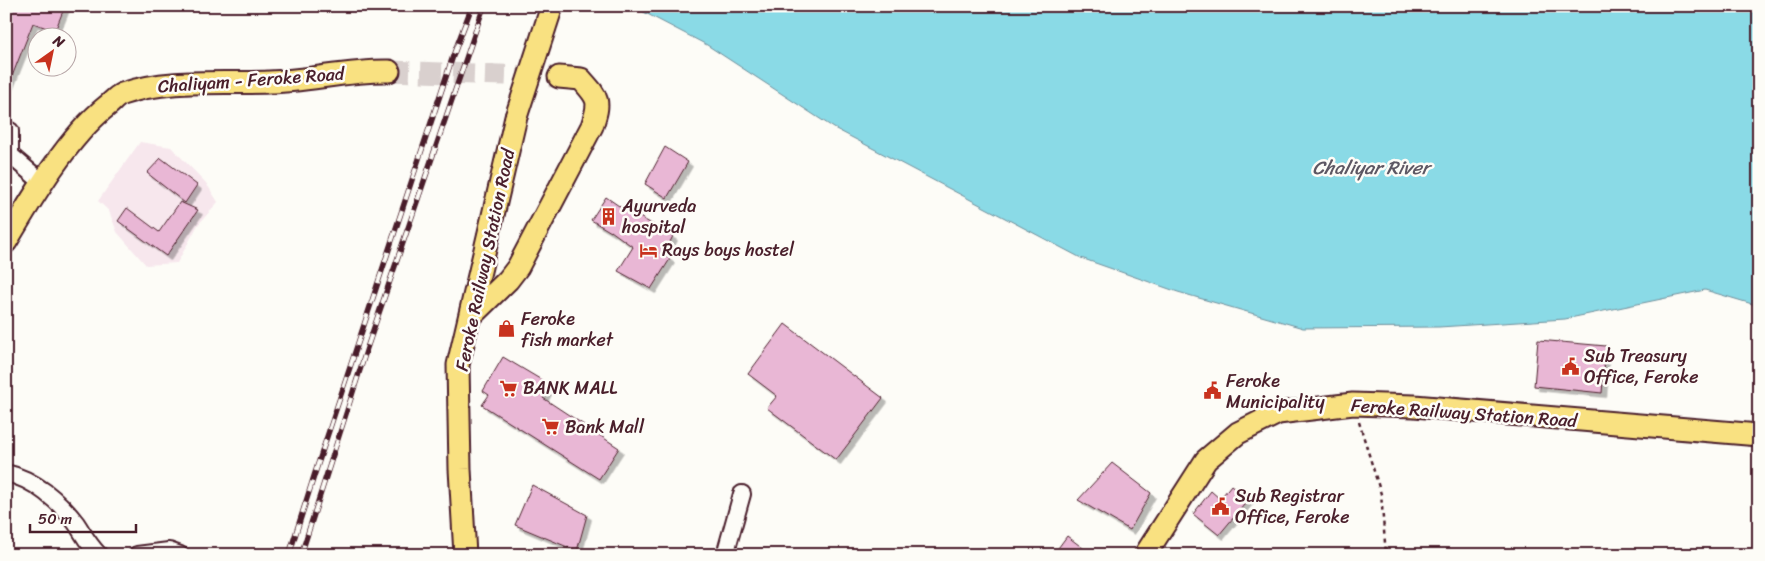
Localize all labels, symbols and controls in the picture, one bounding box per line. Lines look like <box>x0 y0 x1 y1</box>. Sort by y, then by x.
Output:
north arrow <box>28 28 78 78</box>
text: N <box>47 28 70 55</box>
street label: Chaliyam - Feroke Road <box>157 57 347 102</box>
street label: Feroke Railway Station Road <box>446 144 524 374</box>
water label: Chaliyar River <box>1312 151 1433 184</box>
place label: Ayurveda hospital <box>621 190 696 243</box>
building icon: Ayurveda hospital <box>598 206 618 226</box>
place label: Rays boys hostel <box>662 234 795 266</box>
hotel icon: Rays boys hostel <box>638 240 658 260</box>
place label: Feroke fish market <box>521 303 614 356</box>
shop icon: Feroke fish market <box>497 319 517 339</box>
place label: Sub Treasury Office, Feroke <box>1584 340 1699 393</box>
public building icon: Sub Treasury Office, Feroke <box>1560 356 1580 376</box>
place label: Feroke Municipality <box>1226 365 1325 418</box>
place label: BANK MALL <box>523 372 618 404</box>
supermarket icon: BANK MALL <box>499 378 519 398</box>
public building icon: Feroke Municipality <box>1202 381 1222 401</box>
street label: Feroke Railway Station Road <box>1350 389 1580 437</box>
place label: Bank Mall <box>565 411 645 443</box>
supermarket icon: Bank Mall <box>541 417 561 437</box>
place label: Sub Registrar Office, Feroke <box>1235 480 1350 533</box>
public building icon: Sub Registrar Office, Feroke <box>1211 496 1231 516</box>
scale bar <box>30 501 136 533</box>
text: 50 m <box>38 506 73 532</box>

